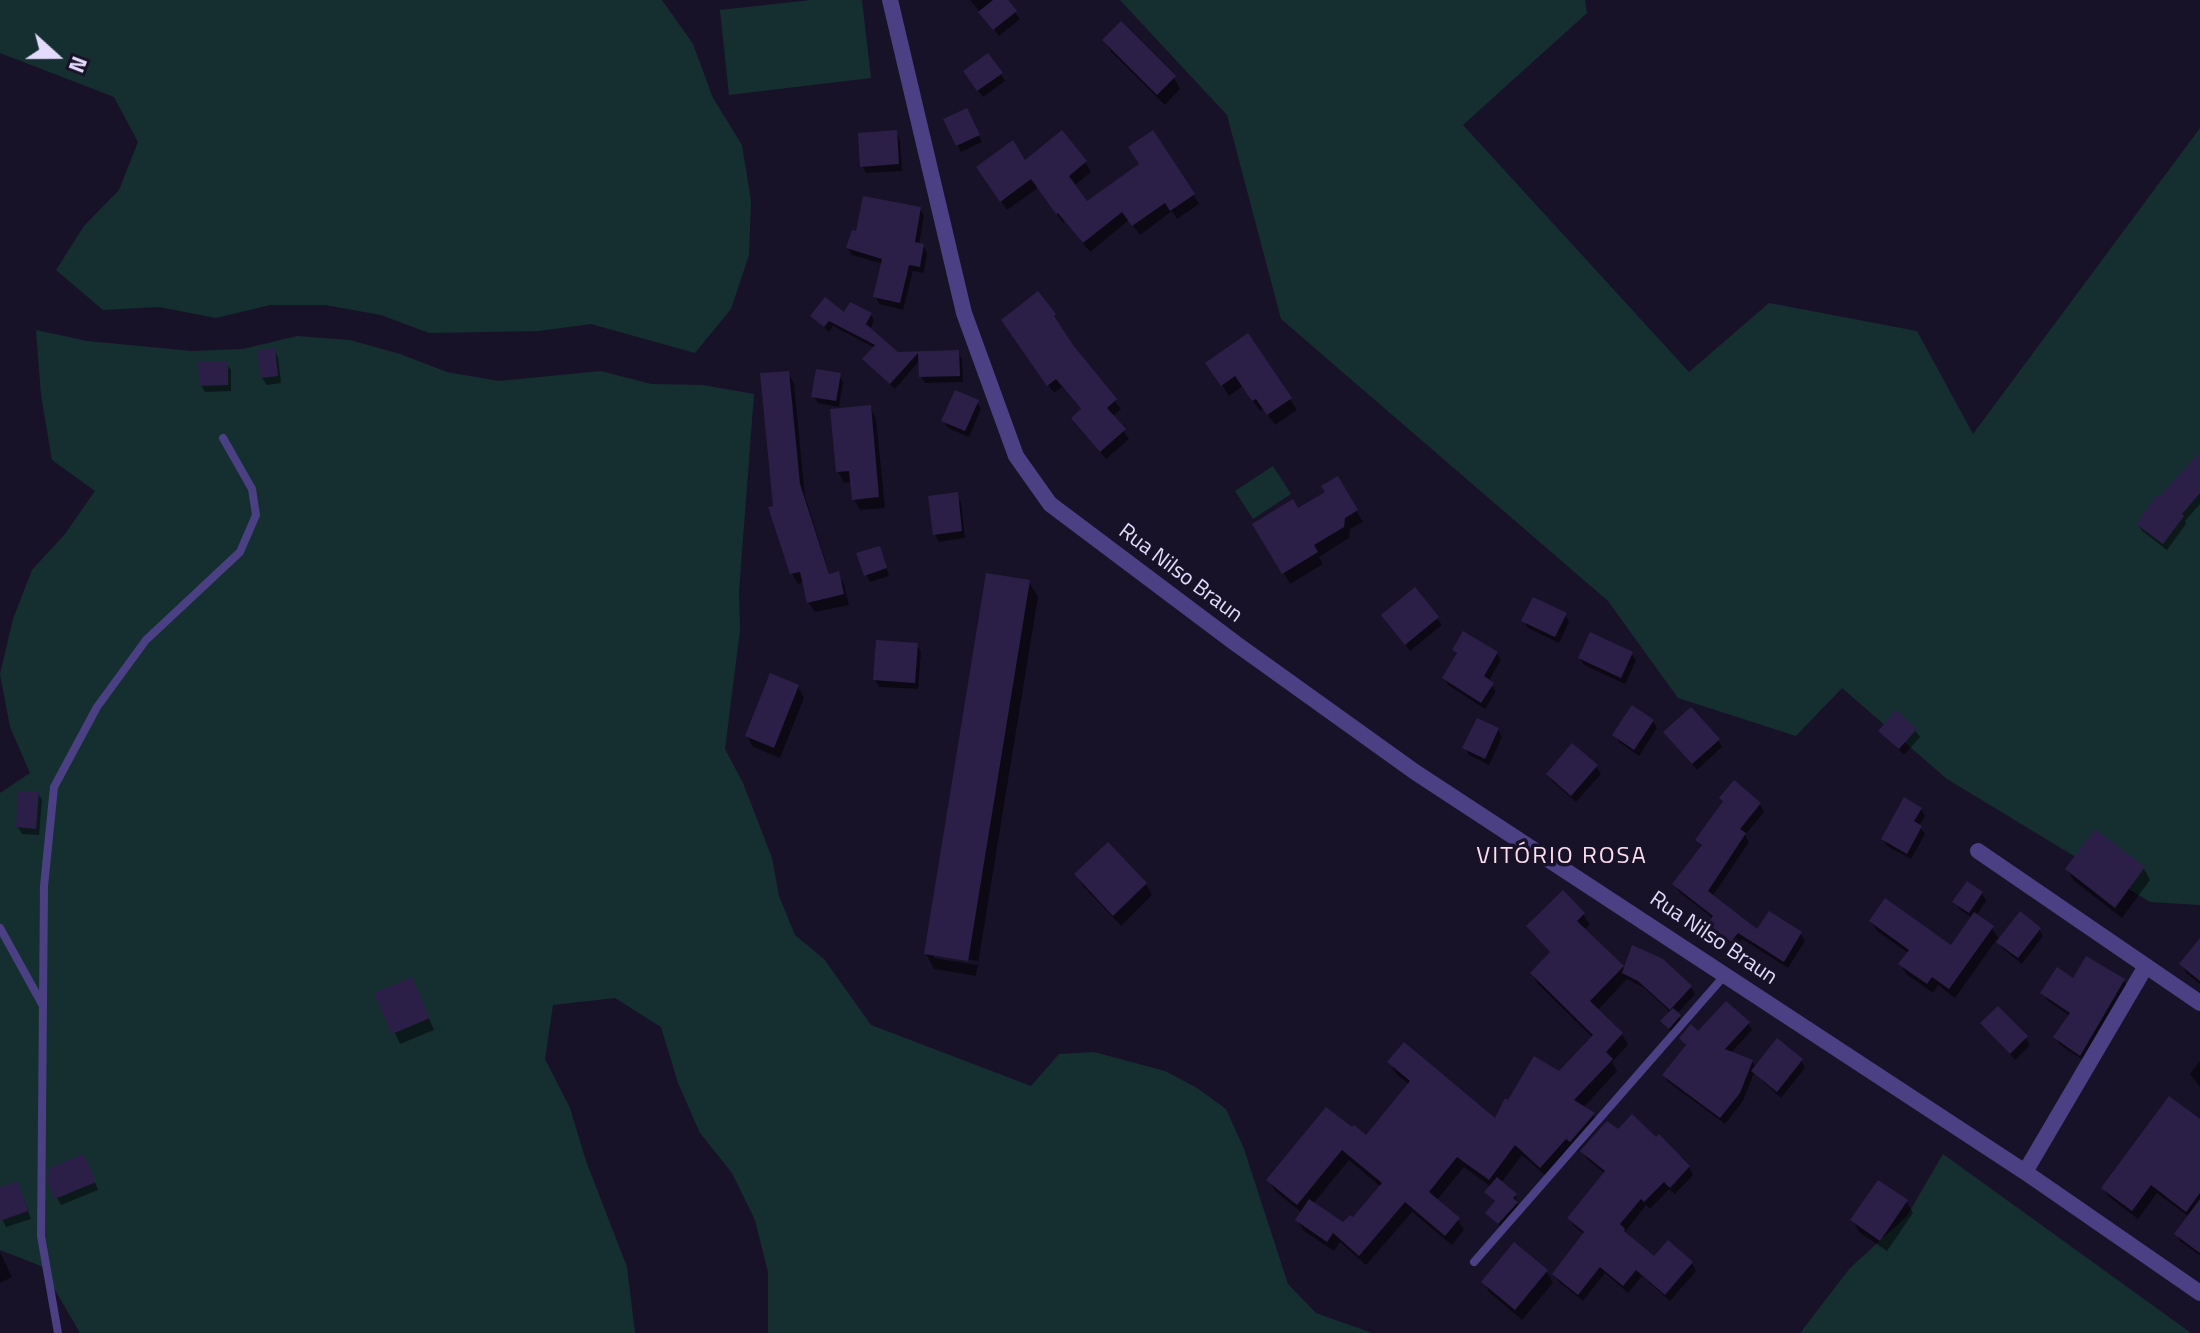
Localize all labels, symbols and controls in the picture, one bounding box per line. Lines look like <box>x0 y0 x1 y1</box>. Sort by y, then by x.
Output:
north arrow <box>16 16 96 96</box>
text: N <box>60 51 97 78</box>
street label: Rua Nilso Braun <box>1113 519 1247 629</box>
district label: VITÓRIO ROSA <box>1476 843 1648 871</box>
street label: Rua Nilso Braun <box>1644 887 1782 991</box>

